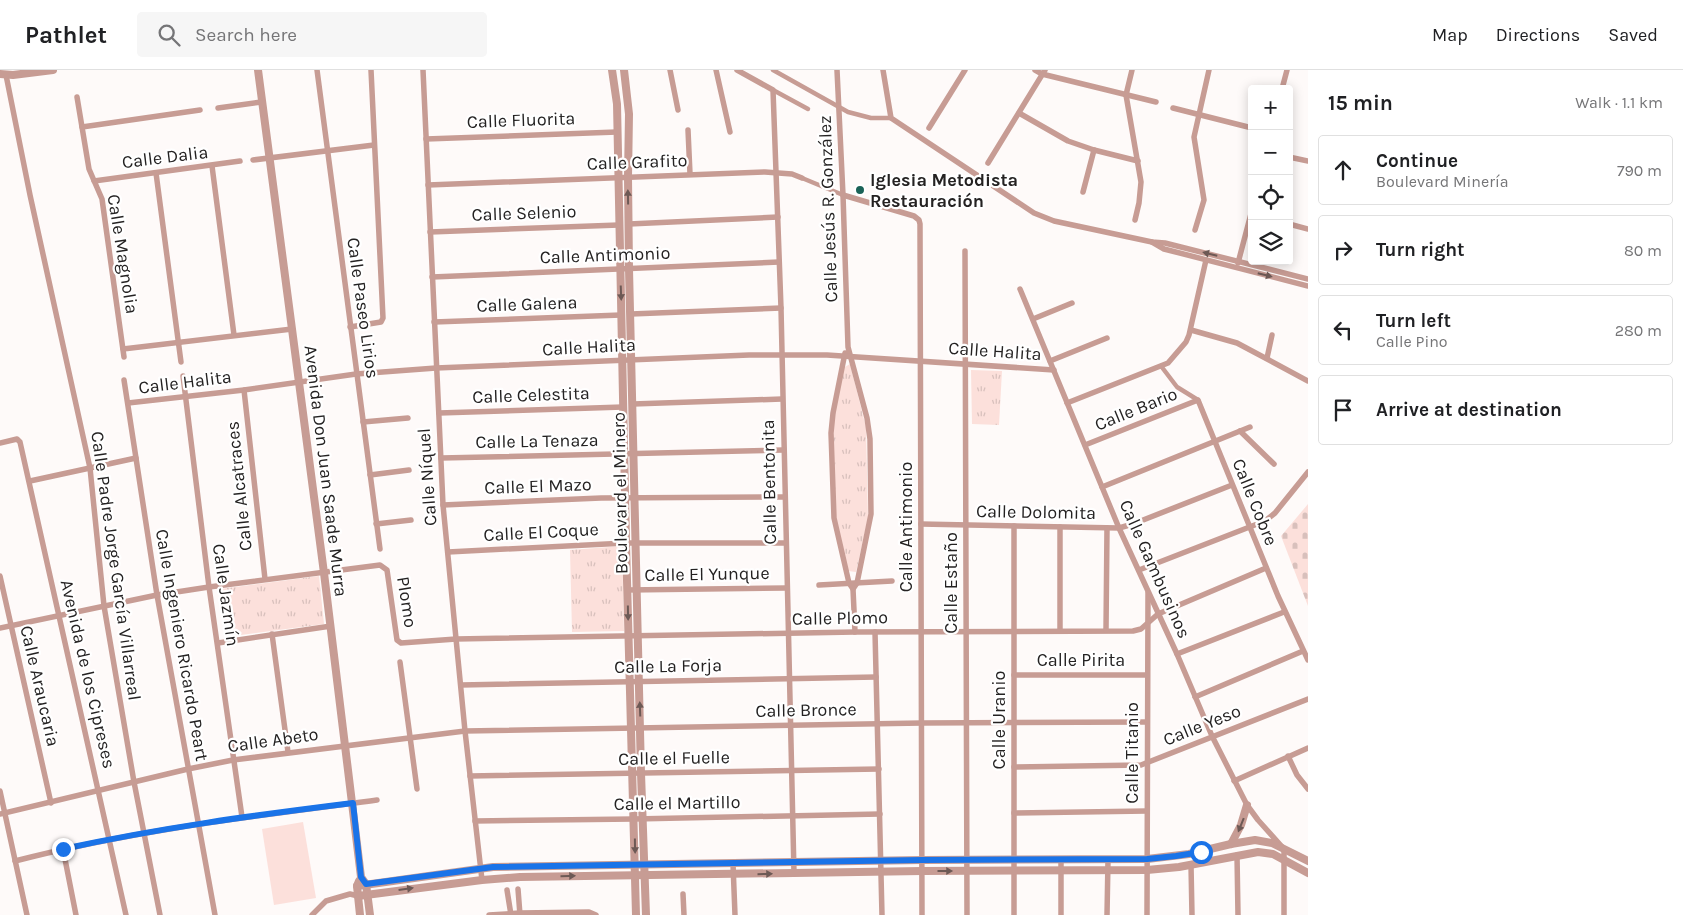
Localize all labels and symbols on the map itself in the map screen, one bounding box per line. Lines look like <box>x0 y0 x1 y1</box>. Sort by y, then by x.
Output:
street label: Calle Fluorita <box>466 107 576 133</box>
street label: Calle Jesús R. González <box>814 115 842 303</box>
street label: Calle Dalia <box>121 141 209 173</box>
street label: Calle Grafito <box>586 149 688 175</box>
place label: Iglesia Metodista Restauración <box>870 169 1018 212</box>
marker: Iglesia Metodista Restauración <box>854 184 866 196</box>
one-way arrow <box>624 188 632 204</box>
street label: Calle Magnolia <box>103 193 143 315</box>
street label: Calle Selenio <box>471 200 577 226</box>
street label: Calle Paseo Lirios <box>342 236 384 380</box>
street label: Calle Antimonio <box>539 242 671 268</box>
one-way arrow <box>1202 250 1217 258</box>
one-way arrow <box>1258 271 1273 279</box>
one-way arrow <box>617 286 625 302</box>
street label: Calle Galena <box>476 291 578 317</box>
street label: Calle Halita <box>542 334 636 360</box>
street label: Calle Halita <box>948 337 1042 365</box>
street label: Avenida Don Juan Saade Murra <box>300 344 352 598</box>
street label: Calle Halita <box>137 365 233 399</box>
street label: Calle Celestita <box>472 382 590 408</box>
street label: Calle Bario <box>1091 382 1181 436</box>
street label: Boulevard el Minero <box>608 412 632 574</box>
street label: Calle Bentonita <box>757 419 781 545</box>
street label: Calle Alcatraces <box>221 420 257 552</box>
street label: Calle Níquel <box>413 427 441 527</box>
street label: Calle La Tenaza <box>475 429 599 453</box>
street label: Calle Padre Jorge García Villarreal <box>86 430 146 702</box>
street label: Calle Cobre <box>1228 455 1282 549</box>
street label: Calle Antimonio <box>895 462 917 592</box>
street label: Calle El Mazo <box>484 473 592 499</box>
street label: Calle Gambusinos <box>1115 496 1195 642</box>
street label: Calle Dolomita <box>976 500 1096 524</box>
street label: Calle El Coque <box>483 518 599 546</box>
street label: Calle Ingeniero Ricardo Peart <box>151 527 213 763</box>
street label: Calle Estaño <box>940 532 962 634</box>
street label: Calle Jazmín <box>208 542 244 648</box>
street label: Calle El Yunque <box>644 562 770 586</box>
street label: Plomo <box>392 575 422 629</box>
street label: Avenida de los Cipreses <box>56 578 120 770</box>
one-way arrow <box>624 606 632 622</box>
street label: Calle Plomo <box>792 606 888 630</box>
street label: Calle Araucaria <box>15 624 65 748</box>
street label: Calle Pirita <box>1037 649 1125 671</box>
street label: Calle La Forja <box>614 654 722 678</box>
street label: Calle Uranio <box>988 671 1010 769</box>
street label: Calle Bronce <box>755 698 857 722</box>
street label: Calle Yeso <box>1160 699 1244 751</box>
one-way arrow <box>635 701 643 717</box>
street label: Calle Titanio <box>1121 702 1143 804</box>
street label: Calle Abeto <box>226 723 320 757</box>
street label: Calle el Fuelle <box>618 746 730 770</box>
street label: Calle el Martillo <box>613 791 741 815</box>
one-way arrow <box>1236 818 1244 832</box>
route end <box>52 838 75 861</box>
one-way arrow <box>631 838 639 854</box>
route start <box>1190 841 1213 864</box>
one-way arrow <box>937 867 953 875</box>
one-way arrow <box>757 869 773 877</box>
one-way arrow <box>560 872 576 880</box>
one-way arrow <box>398 885 414 893</box>

